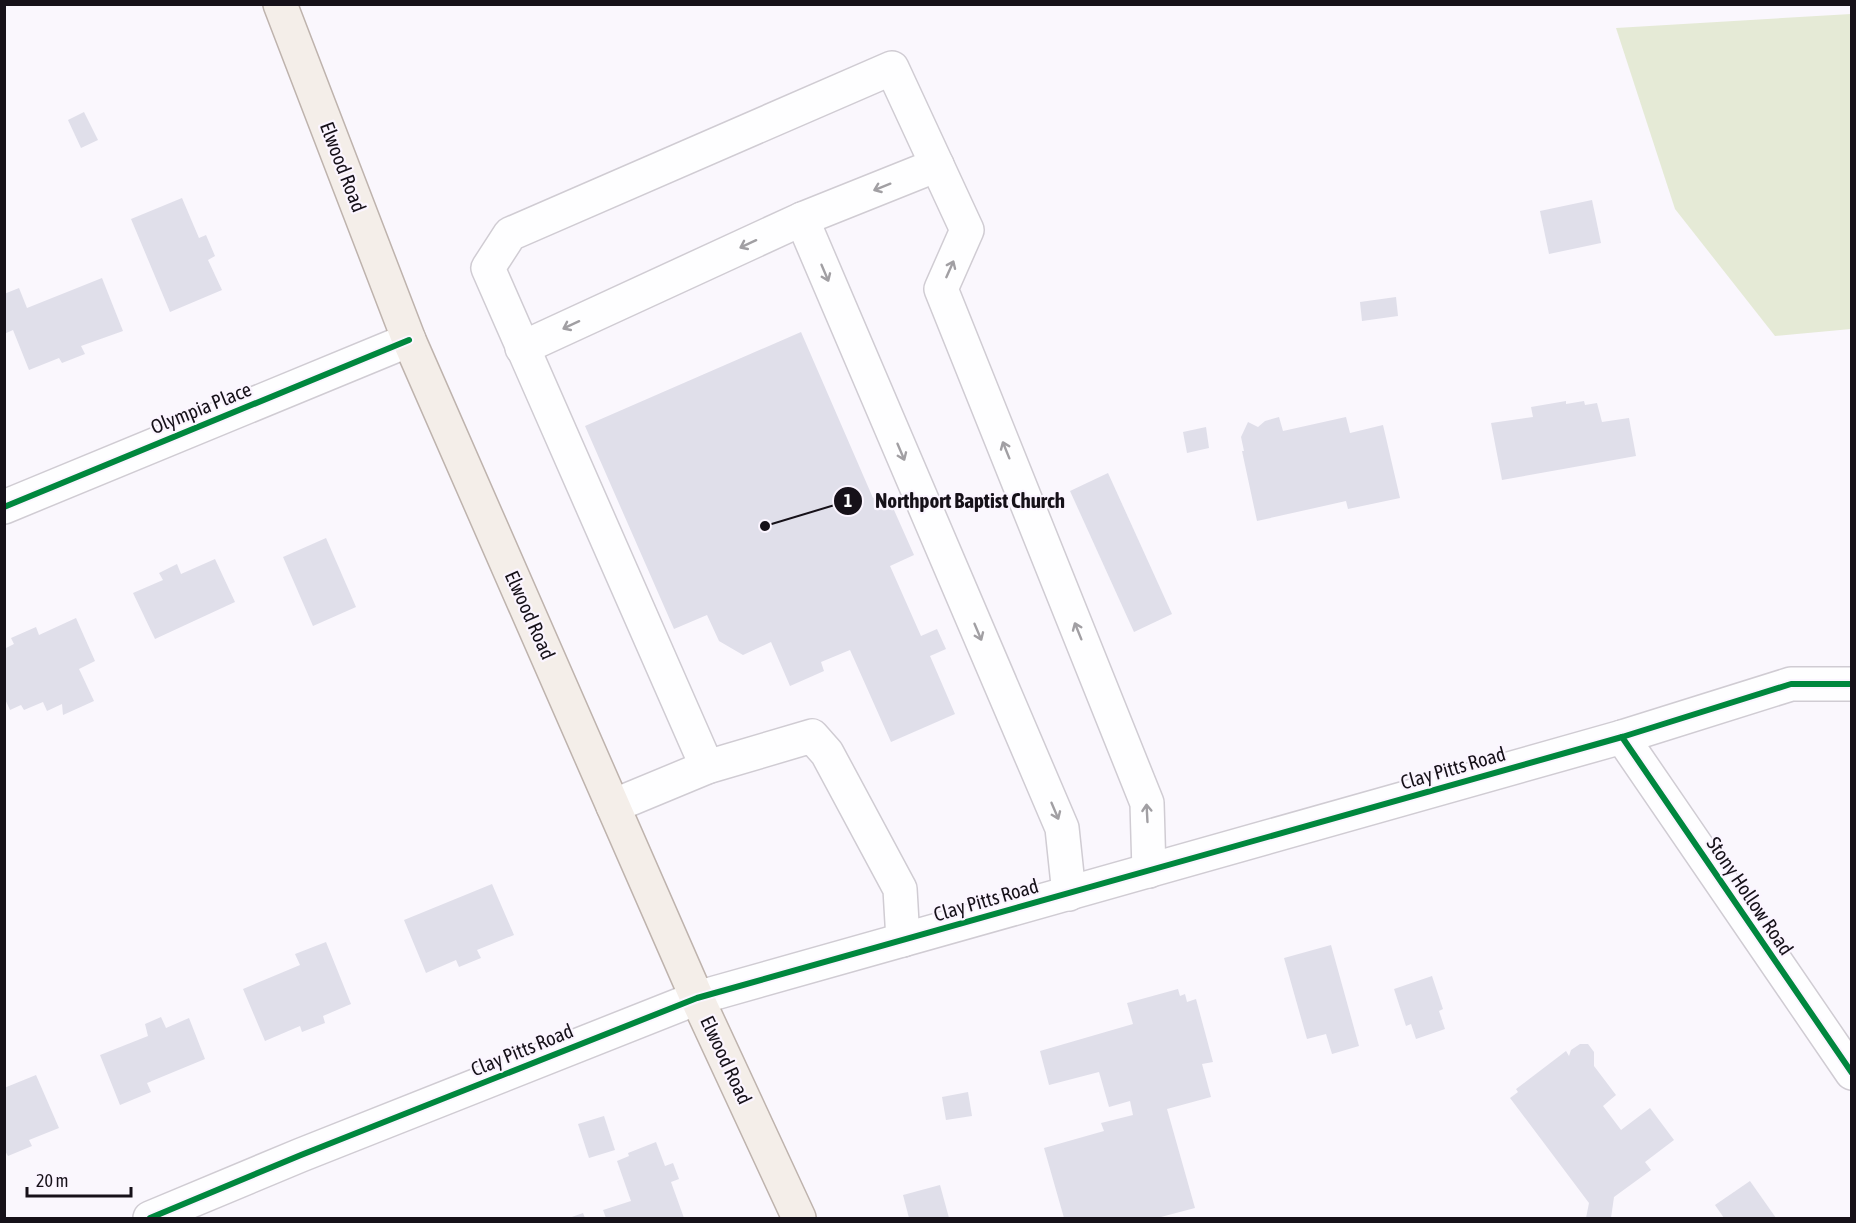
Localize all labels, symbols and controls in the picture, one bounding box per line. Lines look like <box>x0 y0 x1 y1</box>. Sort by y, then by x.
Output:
street label: Elwood Road <box>316 119 371 215</box>
one-way arrow <box>874 182 892 193</box>
one-way arrow <box>740 238 758 250</box>
one-way arrow <box>945 260 956 279</box>
one-way arrow <box>819 264 831 282</box>
one-way arrow <box>563 320 581 332</box>
street label: Olympia Place <box>147 377 254 438</box>
one-way arrow <box>1000 441 1011 460</box>
one-way arrow <box>896 443 907 461</box>
callout: Northport Baptist Church <box>833 481 1077 520</box>
text: Northport Baptist Church <box>875 488 1065 512</box>
text: 1 <box>844 490 852 511</box>
street label: Elwood Road <box>501 567 560 663</box>
one-way arrow <box>973 622 984 640</box>
one-way arrow <box>1072 622 1083 641</box>
street label: Clay Pitts Road <box>1398 742 1508 793</box>
one-way arrow <box>1050 801 1061 820</box>
one-way arrow <box>1142 803 1153 823</box>
street label: Stony Hollow Road <box>1702 832 1798 959</box>
street label: Clay Pitts Road <box>931 874 1041 925</box>
street label: Elwood Road <box>696 1012 757 1108</box>
street label: Clay Pitts Road <box>467 1019 576 1080</box>
scale bar <box>27 1160 130 1198</box>
text: 20 m <box>36 1170 68 1191</box>

